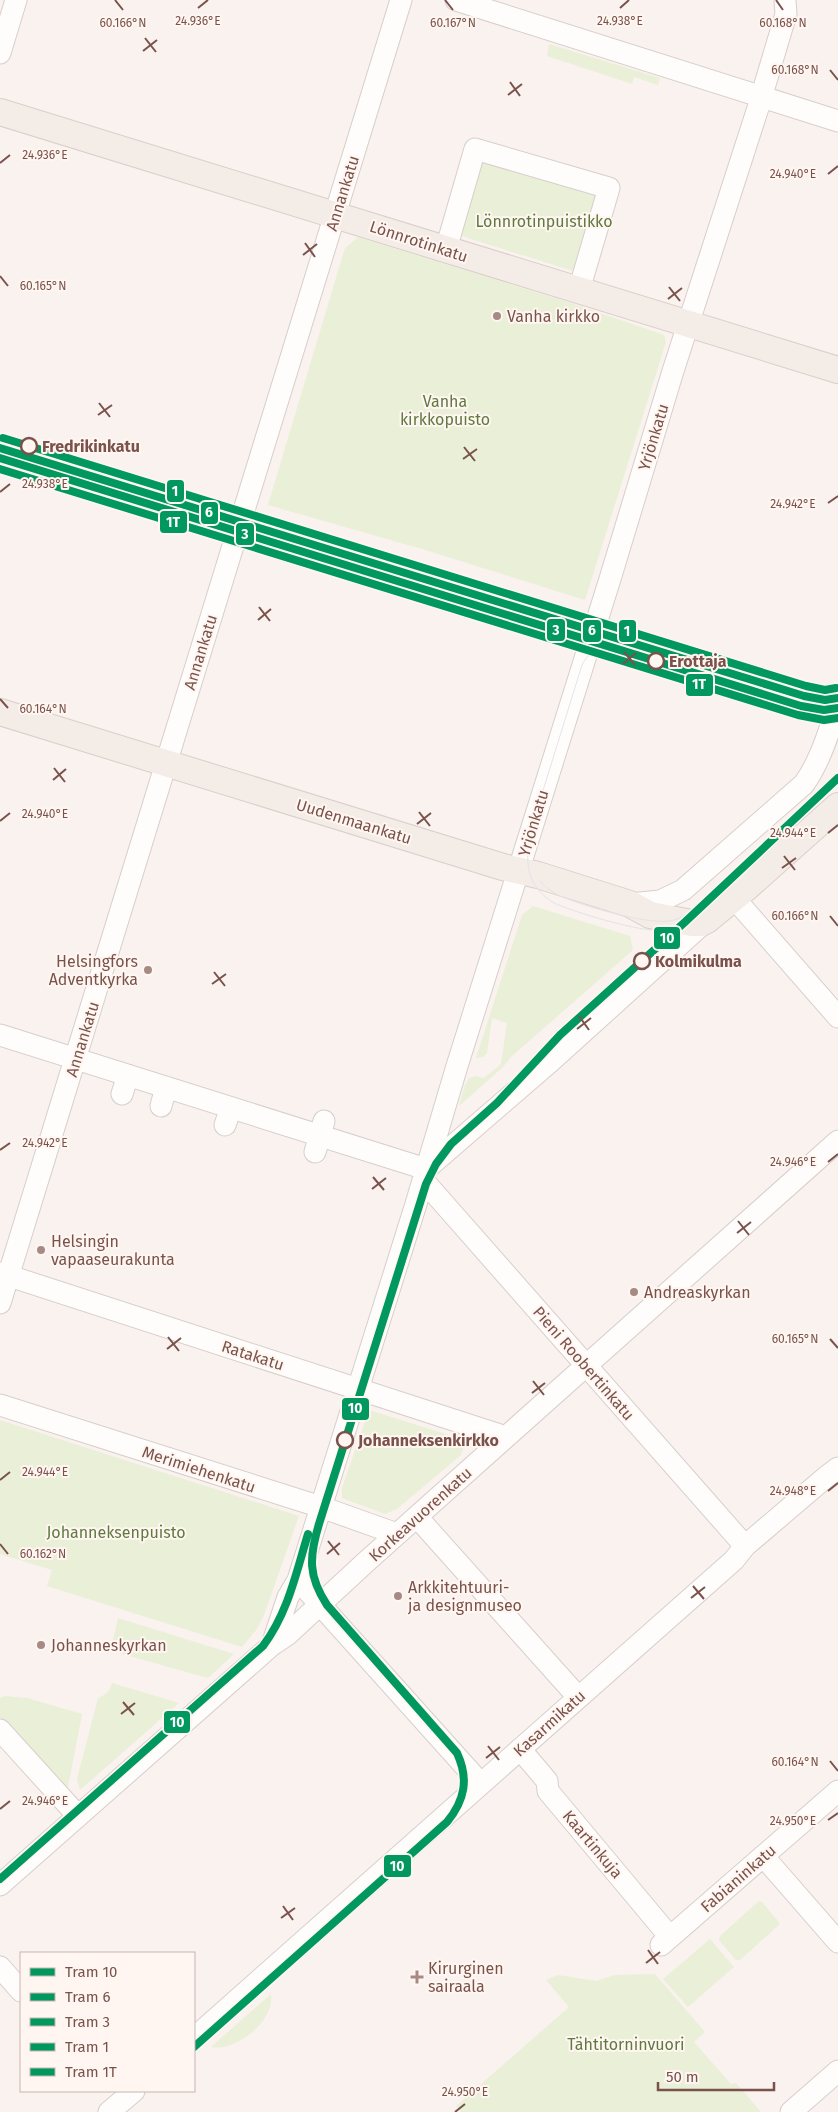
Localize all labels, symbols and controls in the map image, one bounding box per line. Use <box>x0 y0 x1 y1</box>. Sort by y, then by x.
text: 24.936°E <box>175 14 221 28</box>
text: 24.938°E <box>597 14 643 28</box>
text: 60.166°N <box>99 16 147 30</box>
text: 60.167°N <box>430 16 476 30</box>
text: 60.168°N <box>759 16 807 30</box>
text: 60.168°N <box>771 63 819 77</box>
text: 24.936°E <box>22 148 68 162</box>
street label: Annankatu <box>322 153 363 233</box>
text: 24.940°E <box>770 167 816 181</box>
park label: Lönnrotinpuistikko <box>475 212 613 231</box>
street label: Lönnrotinkatu <box>367 217 470 266</box>
text: 60.165°N <box>20 279 66 293</box>
place label: Vanha kirkko <box>507 307 600 326</box>
marker: Vanha kirkko <box>491 310 503 322</box>
park label: Vanha kirkkopuisto <box>400 392 490 429</box>
street label: Yrjönkatu <box>634 401 673 473</box>
marker: Fredrikinkatu <box>20 437 38 455</box>
place label: Fredrikinkatu <box>42 437 140 456</box>
text: 24.938°E <box>22 477 68 491</box>
line badge: 1 <box>166 479 185 503</box>
text: 1 <box>172 483 178 500</box>
text: 24.942°E <box>770 497 816 511</box>
line badge: 6 <box>200 501 219 525</box>
text: 6 <box>205 504 213 521</box>
line badge: 1T <box>159 510 188 534</box>
text: 1T <box>166 514 180 531</box>
line badge: 3 <box>235 522 255 546</box>
text: 3 <box>240 526 249 543</box>
street label: Annankatu <box>180 612 221 692</box>
line badge: 3 <box>546 618 566 642</box>
line badge: 6 <box>582 619 602 643</box>
line badge: 1 <box>618 619 637 643</box>
text: 3 <box>551 622 560 639</box>
text: 6 <box>588 622 596 639</box>
text: 1 <box>624 623 630 640</box>
marker: Erottaja <box>647 652 665 670</box>
place label: Erottaja <box>669 652 727 671</box>
line badge: 1T <box>685 673 714 697</box>
text: 1T <box>692 676 706 693</box>
text: 60.164°N <box>19 702 67 716</box>
street label: Yrjönkatu <box>514 787 553 859</box>
street label: Uudenmaankatu <box>294 795 414 848</box>
text: 24.940°E <box>22 807 68 821</box>
text: 24.944°E <box>770 826 816 840</box>
text: 60.166°N <box>771 909 819 923</box>
line badge: 10 <box>653 926 681 950</box>
text: 10 <box>660 930 674 947</box>
place label: Helsingfors Adventkyrka <box>49 952 138 989</box>
marker: Kolmikulma <box>633 952 651 970</box>
place label: Kolmikulma <box>655 952 742 971</box>
marker: Helsingfors Adventkyrka <box>142 964 154 976</box>
street label: Annankatu <box>62 999 103 1079</box>
text: 24.942°E <box>22 1136 68 1150</box>
text: 24.946°E <box>770 1155 816 1169</box>
place label: Helsingin vapaaseurakunta <box>51 1232 175 1269</box>
marker: Helsingin vapaaseurakunta <box>35 1244 47 1256</box>
place label: Andreaskyrkan <box>644 1283 751 1302</box>
marker: Andreaskyrkan <box>628 1286 640 1298</box>
street label: Pieni Roobertinkatu <box>529 1303 638 1424</box>
text: 60.165°N <box>772 1332 818 1346</box>
street label: Ratakatu <box>219 1336 286 1374</box>
line badge: 10 <box>341 1397 370 1421</box>
text: 10 <box>348 1400 362 1417</box>
marker: Johanneksenkirkko <box>336 1431 354 1449</box>
place label: Johanneksenkirkko <box>357 1431 499 1450</box>
street label: Merimiehenkatu <box>140 1442 258 1497</box>
street label: Korkeavuorenkatu <box>365 1463 476 1566</box>
text: 24.944°E <box>22 1465 68 1479</box>
text: 24.948°E <box>770 1484 816 1498</box>
park label: Johanneksenpuisto <box>46 1523 186 1542</box>
text: 60.162°N <box>20 1547 66 1561</box>
place label: Arkkitehtuuri- ja designmuseo <box>407 1578 522 1615</box>
marker: Arkkitehtuuri- ja designmuseo <box>392 1590 404 1602</box>
place label: Johanneskyrkan <box>51 1636 167 1655</box>
marker: Johanneskyrkan <box>35 1639 47 1651</box>
street label: Kasarmikatu <box>510 1686 589 1761</box>
line badge: 10 <box>163 1710 191 1734</box>
text: 10 <box>170 1714 184 1731</box>
text: 60.164°N <box>771 1755 819 1769</box>
text: 24.946°E <box>22 1794 68 1808</box>
street label: Kaartinkuja <box>559 1806 627 1882</box>
text: 24.950°E <box>770 1814 816 1828</box>
street label: Fabianinkatu <box>697 1841 780 1916</box>
line badge: 10 <box>383 1854 412 1878</box>
text: 10 <box>390 1858 404 1875</box>
legend <box>20 1952 195 2092</box>
place label: Kirurginen sairaala <box>428 1959 504 1996</box>
text: Tram 10 <box>65 1963 117 1981</box>
marker: Kirurginen sairaala <box>410 1970 424 1984</box>
text: Tram 6 <box>65 1988 111 2006</box>
text: Tram 3 <box>65 2013 110 2031</box>
park label: Tähtitorninvuori <box>567 2035 685 2054</box>
text: Tram 1 <box>65 2038 109 2056</box>
scale bar <box>658 2060 774 2092</box>
text: Tram 1T <box>65 2063 117 2081</box>
text: 50 m <box>666 2068 699 2086</box>
text: 24.950°E <box>442 2085 488 2099</box>

